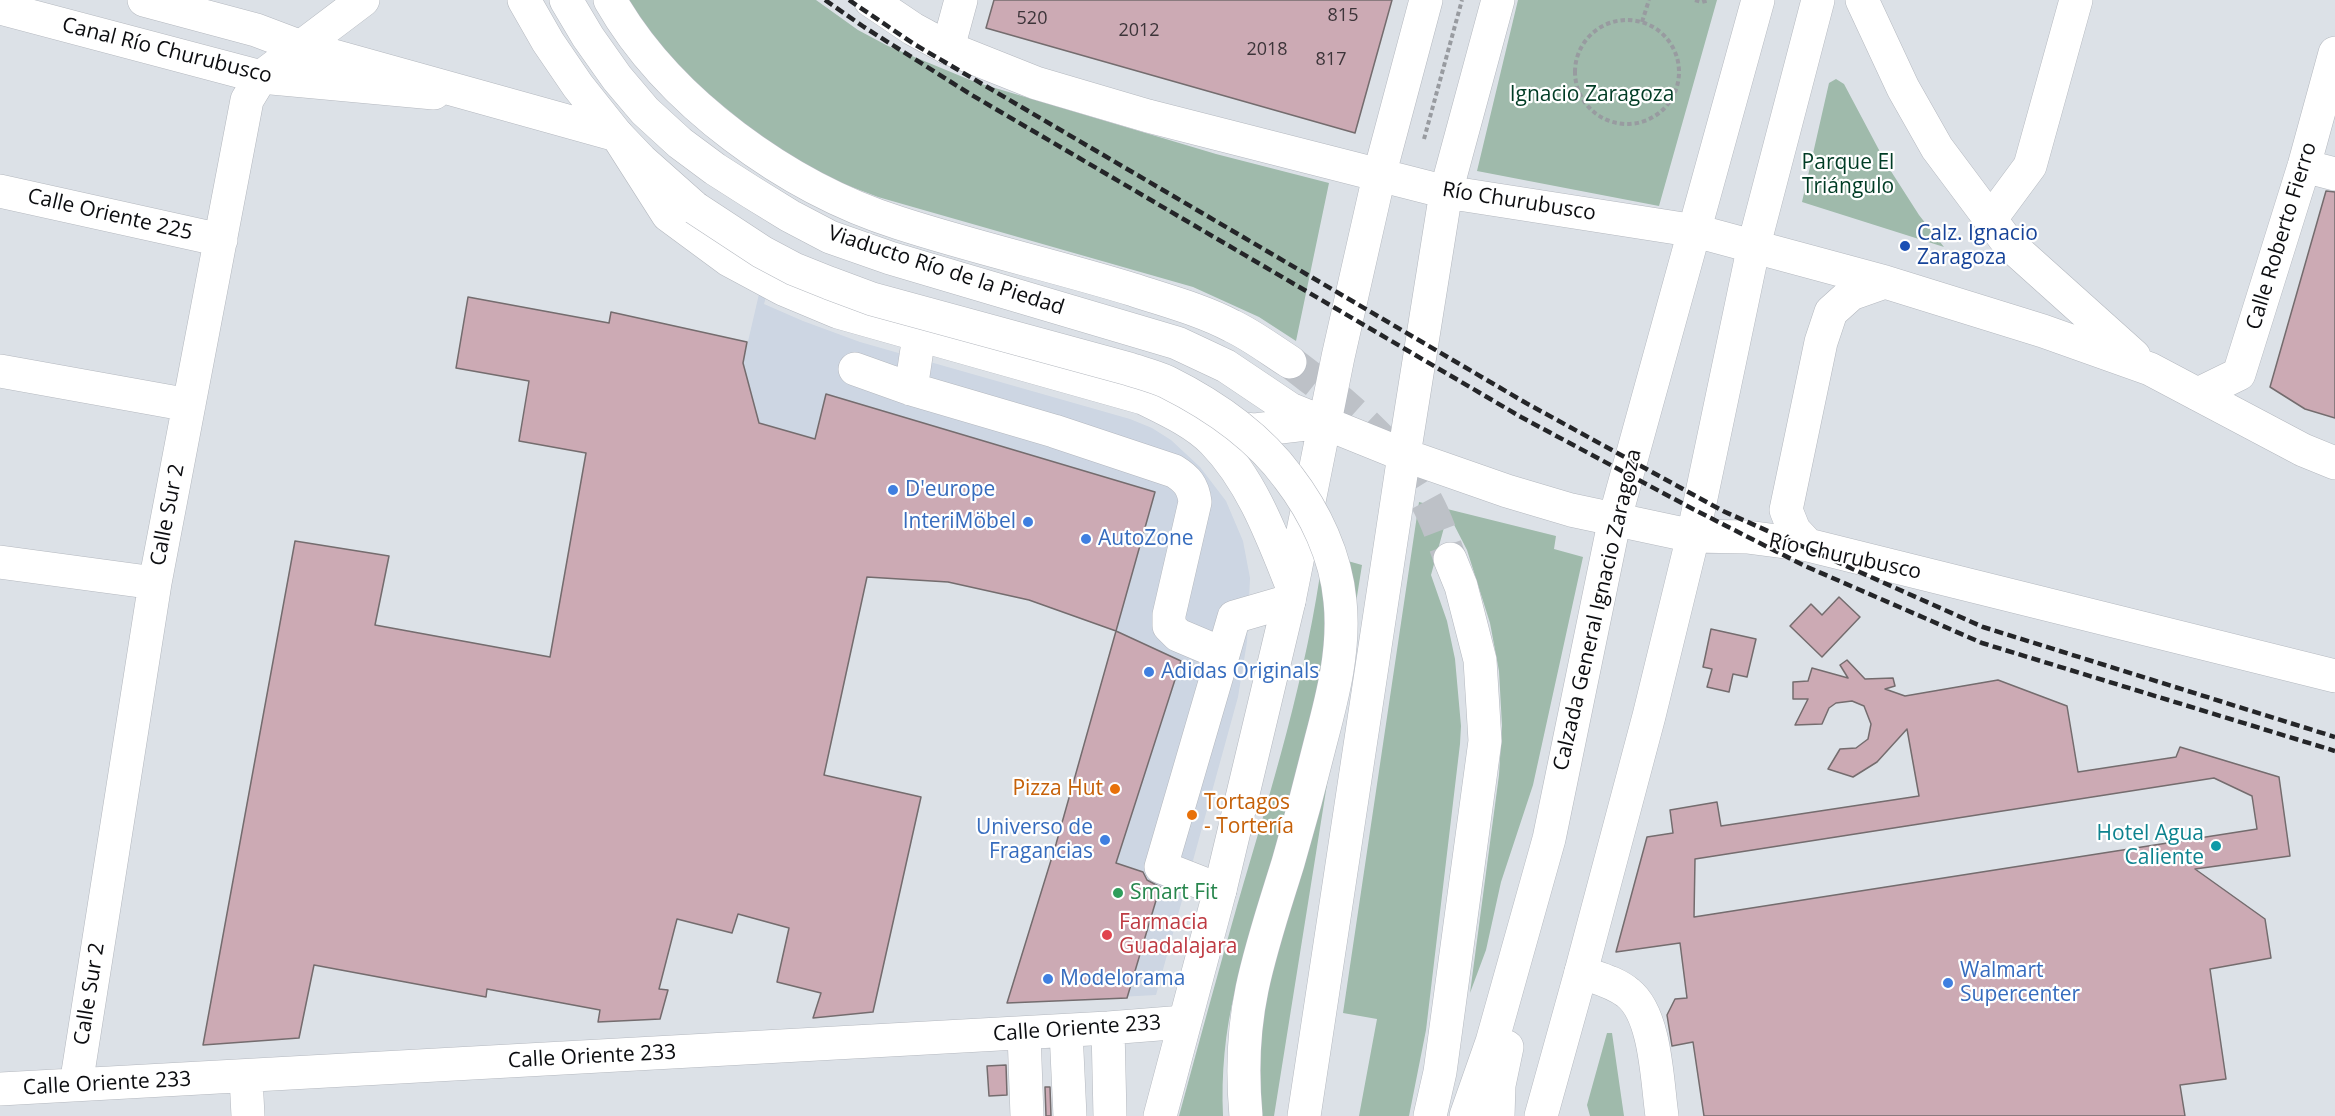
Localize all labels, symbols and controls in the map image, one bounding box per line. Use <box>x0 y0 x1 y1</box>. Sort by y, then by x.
house number: 815 <box>1328 5 1358 27</box>
house number: 520 <box>1017 8 1047 30</box>
street label: Canal Río Churubusco <box>59 13 275 89</box>
house number: 2012 <box>1118 20 1160 42</box>
house number: 2018 <box>1246 39 1288 61</box>
house number: 817 <box>1316 49 1346 71</box>
park label: Ignacio Zaragoza <box>1510 82 1674 108</box>
street label: Calle Roberto Fierro <box>2241 139 2323 333</box>
park label: Parque El Triángulo <box>1802 150 1894 200</box>
street label: Río Churubusco <box>1440 177 1598 227</box>
street label: Calle Oriente 225 <box>25 184 195 246</box>
street label: Viaducto Río de la Piedad <box>825 221 1067 321</box>
place label: Calz. Ignacio Zaragoza <box>1917 221 2038 271</box>
marker: Calz. Ignacio Zaragoza <box>1898 239 1912 253</box>
street label: Calzada General Ignacio Zaragoza <box>1549 447 1647 773</box>
street label: Calle Sur 2 <box>146 462 190 568</box>
place label: D'europe <box>905 477 995 503</box>
marker: D'europe <box>886 483 900 497</box>
place label: InteriMöbel <box>903 509 1016 535</box>
marker: InteriMöbel <box>1021 515 1035 529</box>
place label: AutoZone <box>1098 526 1194 552</box>
street label: Río Churubusco <box>1766 529 1924 585</box>
marker: AutoZone <box>1079 532 1093 546</box>
place label: Adidas Originals <box>1161 659 1319 685</box>
marker: Adidas Originals <box>1142 665 1156 679</box>
place label: Pizza Hut <box>1012 776 1103 802</box>
marker: Pizza Hut <box>1108 782 1122 796</box>
place label: Tortagos - Tortería <box>1204 790 1294 840</box>
marker: Tortagos - Tortería <box>1185 808 1199 822</box>
place label: Universo de Fragancias <box>976 815 1093 865</box>
place label: Hotel Agua Caliente <box>2097 821 2204 871</box>
marker: Universo de Fragancias <box>1098 833 1112 847</box>
marker: Hotel Agua Caliente <box>2209 839 2223 853</box>
place label: Smart Fit <box>1130 880 1218 906</box>
marker: Smart Fit <box>1111 886 1125 900</box>
place label: Farmacia Guadalajara <box>1119 910 1238 960</box>
marker: Farmacia Guadalajara <box>1100 928 1114 942</box>
street label: Calle Sur 2 <box>69 941 111 1047</box>
place label: Walmart Supercenter <box>1960 958 2080 1008</box>
place label: Modelorama <box>1060 966 1185 992</box>
marker: Modelorama <box>1041 972 1055 986</box>
marker: Walmart Supercenter <box>1941 976 1955 990</box>
street label: Calle Oriente 233 <box>992 1011 1162 1047</box>
street label: Calle Oriente 233 <box>507 1040 677 1074</box>
street label: Calle Oriente 233 <box>22 1067 192 1101</box>

